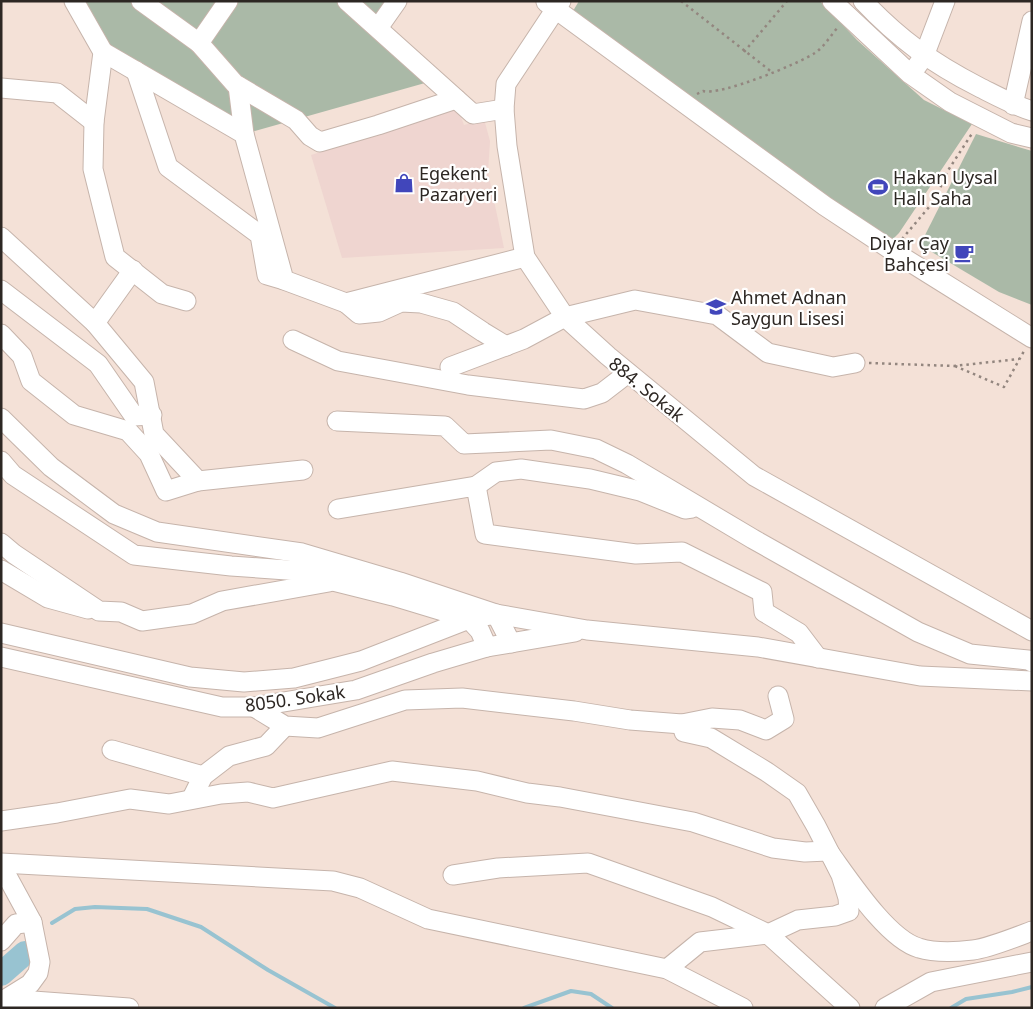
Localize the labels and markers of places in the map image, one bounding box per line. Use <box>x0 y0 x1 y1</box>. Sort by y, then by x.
place label: Egekent Pazaryeri <box>419 161 497 206</box>
place label: Hakan Uysal Halı Saha <box>893 165 998 210</box>
shop icon: Egekent Pazaryeri <box>393 172 415 194</box>
sports icon: Hakan Uysal Halı Saha <box>867 176 889 198</box>
place label: Diyar Çay Bahçesi <box>869 231 950 276</box>
cafe icon: Diyar Çay Bahçesi <box>953 242 975 264</box>
place label: Ahmet Adnan Saygun Lisesi <box>731 285 847 330</box>
school or university icon: Ahmet Adnan Saygun Lisesi <box>705 296 727 318</box>

